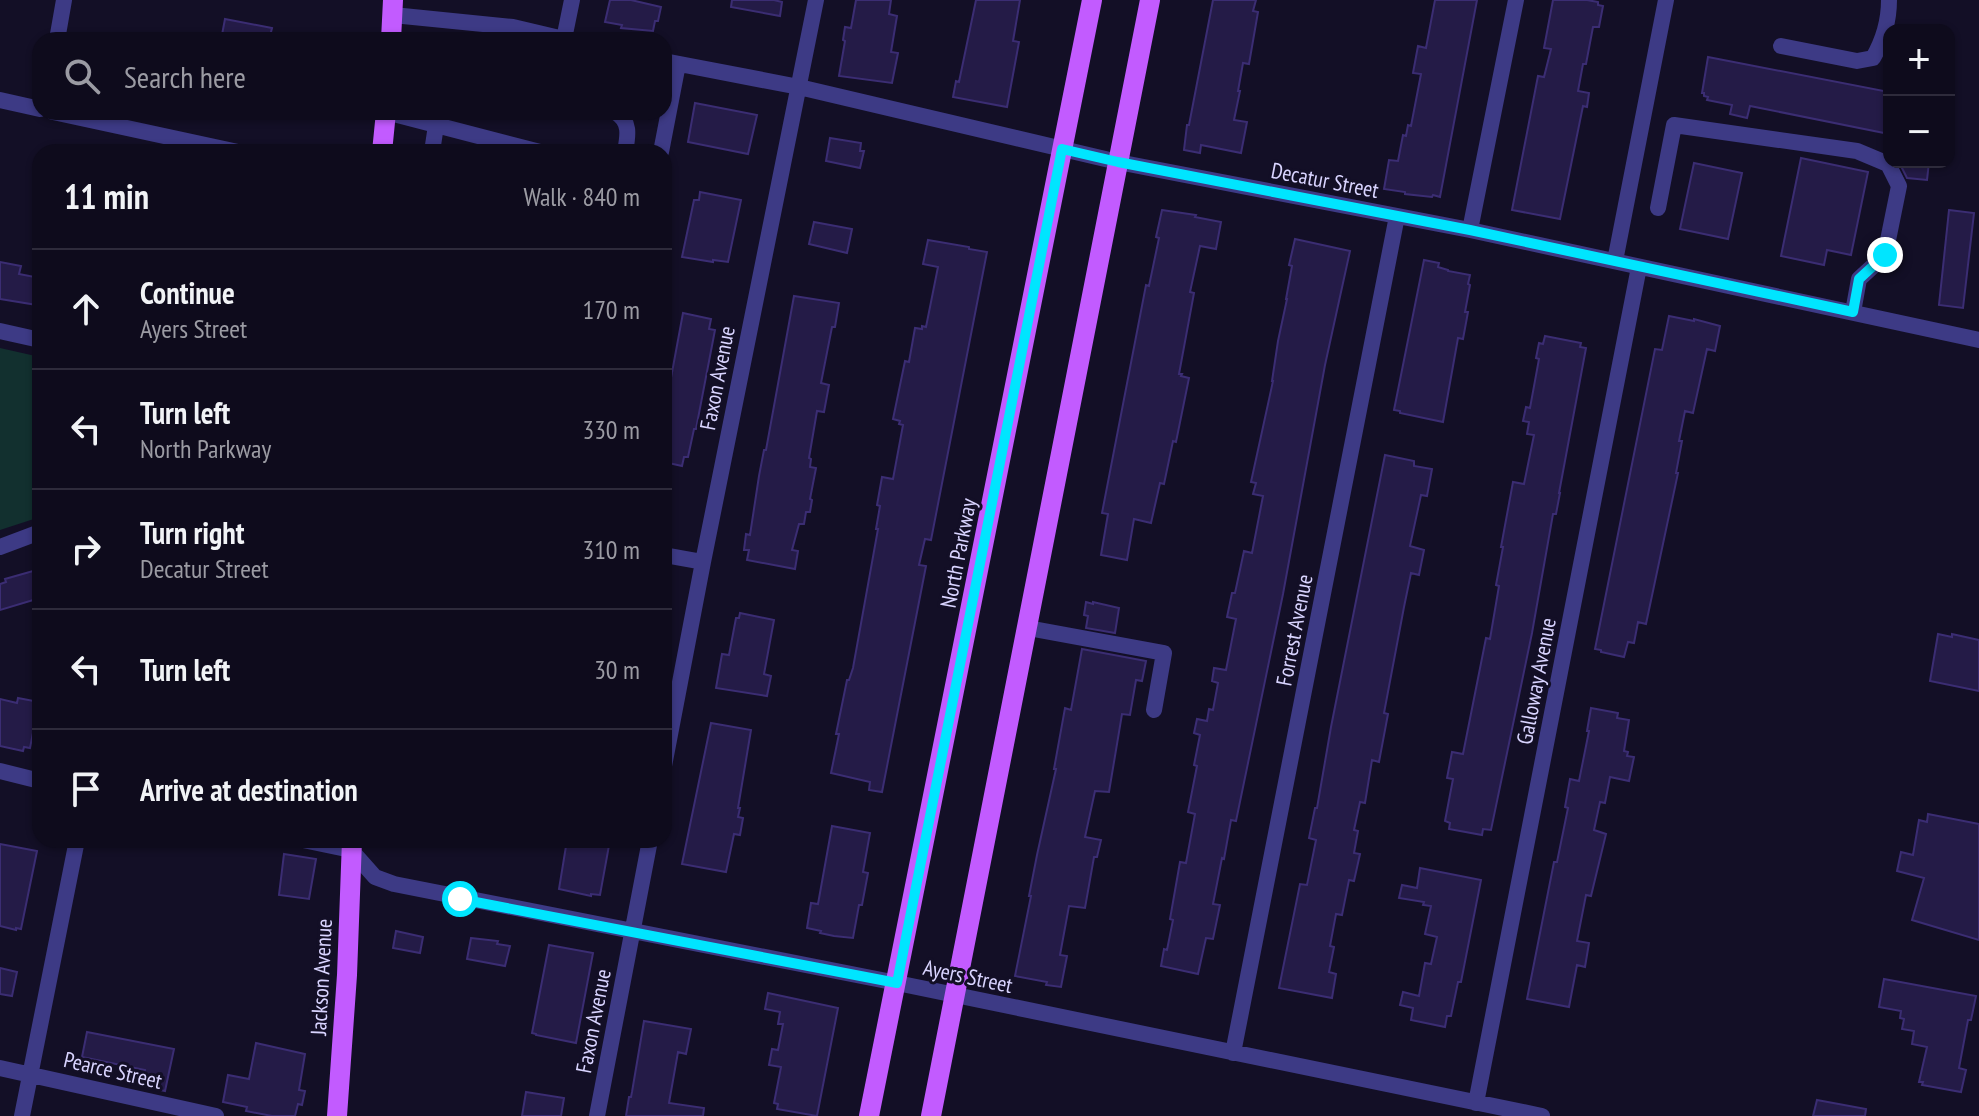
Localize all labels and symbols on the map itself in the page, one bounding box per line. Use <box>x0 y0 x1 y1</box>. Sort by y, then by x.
street label: Decatur Street <box>1269 156 1381 204</box>
route end <box>1867 237 1903 273</box>
street label: Faxon Avenue <box>693 324 741 432</box>
street label: North Parkway <box>934 495 982 610</box>
street label: Forrest Avenue <box>1269 572 1319 688</box>
street label: Galloway Avenue <box>1510 615 1562 747</box>
route start <box>442 881 478 917</box>
street label: Jackson Avenue <box>304 918 338 1037</box>
street label: Ayers Street <box>921 953 1015 999</box>
street label: Faxon Avenue <box>569 967 617 1075</box>
street label: Pearce Street <box>61 1045 165 1095</box>

